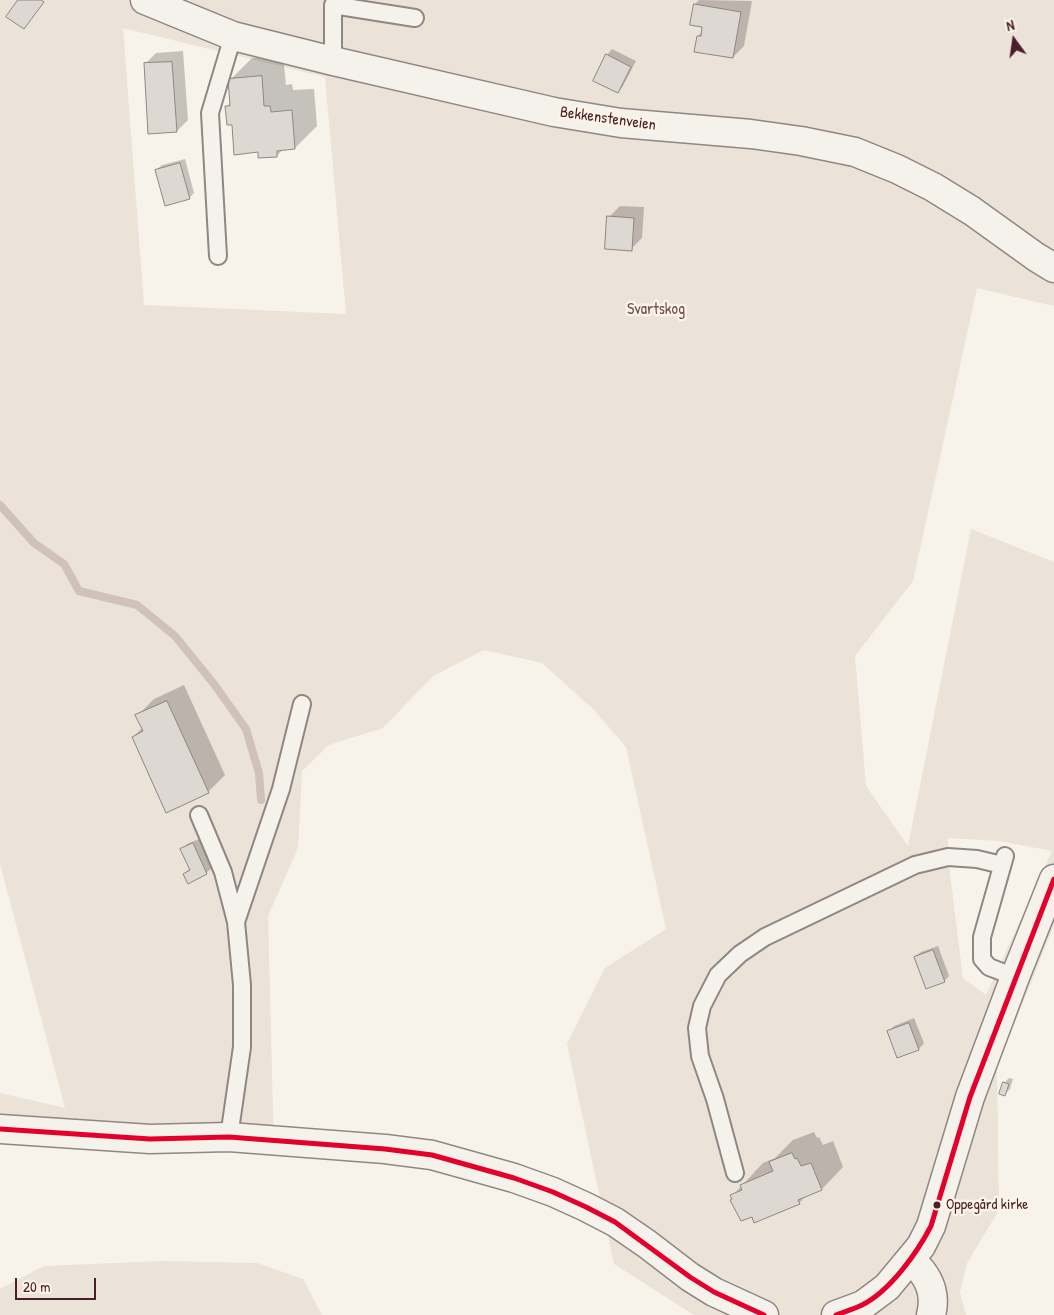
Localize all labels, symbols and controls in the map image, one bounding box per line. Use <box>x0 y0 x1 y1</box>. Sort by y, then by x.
north arrow <box>989 15 1039 65</box>
text: N <box>1004 15 1016 35</box>
street label: Bekkenstenveien <box>559 103 657 135</box>
park label: Svartskog <box>627 300 685 320</box>
place label: Oppegård kirke <box>946 1196 1028 1214</box>
marker: Oppegård kirke <box>932 1200 942 1210</box>
scale bar <box>18 1268 99 1300</box>
text: 20 m <box>23 1276 50 1297</box>

